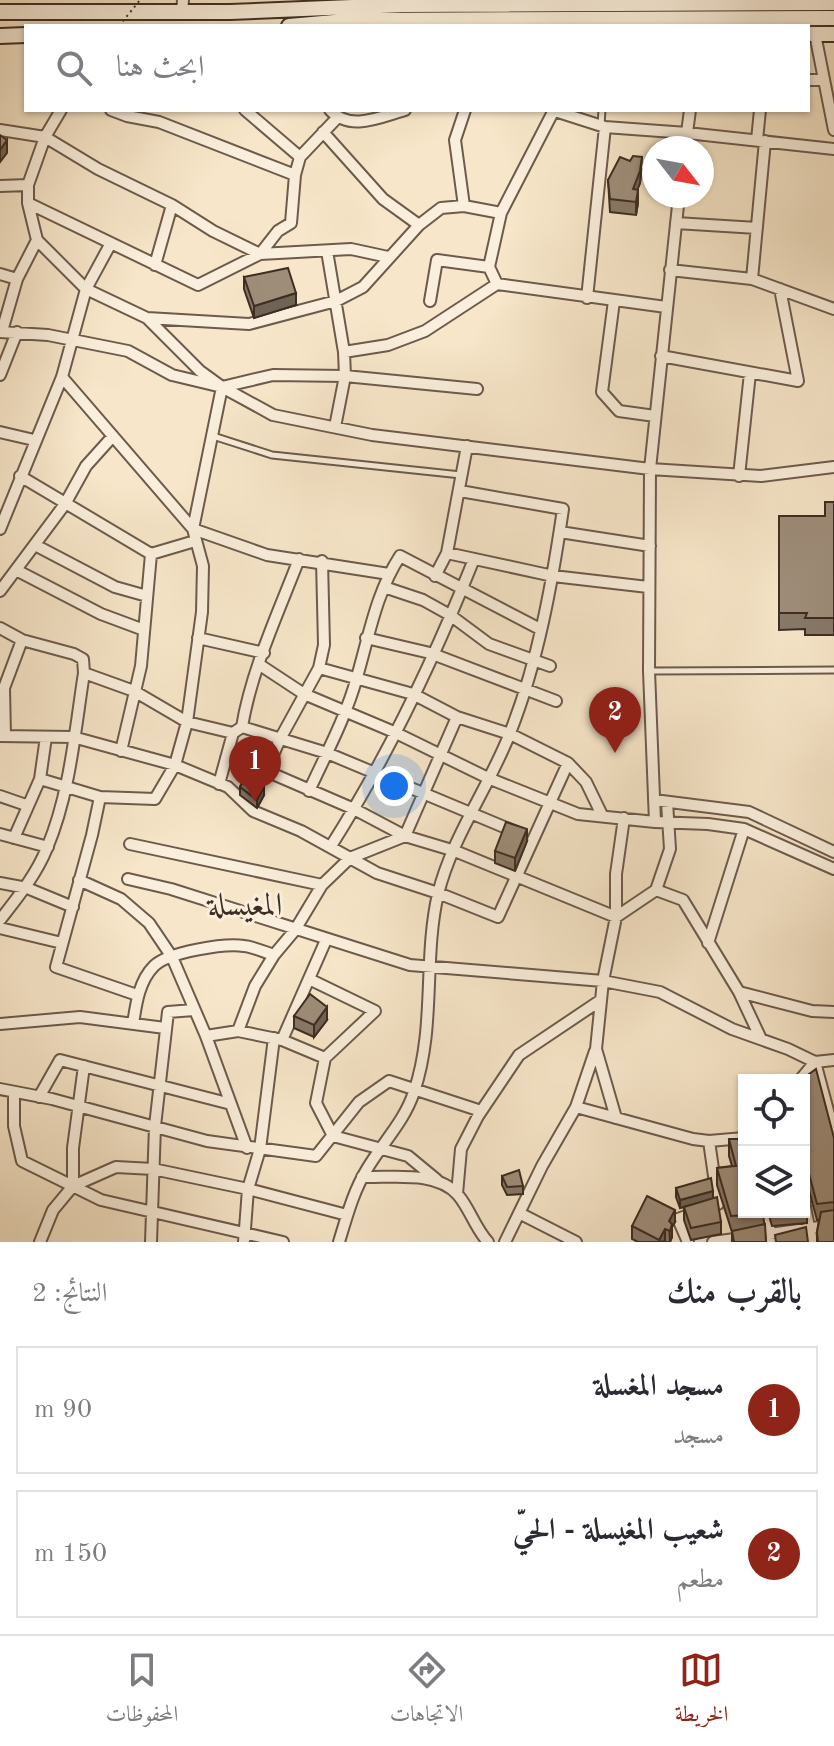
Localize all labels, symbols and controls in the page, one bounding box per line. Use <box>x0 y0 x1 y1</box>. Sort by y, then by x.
search box <box>24 24 810 112</box>
icon: search <box>52 46 96 90</box>
text: ابحث هنا <box>116 53 204 83</box>
north arrow <box>642 136 714 208</box>
pin: 2 <box>589 687 641 753</box>
pin: 1 <box>229 736 281 802</box>
your location <box>374 766 414 806</box>
district label: المغيسلة <box>206 891 282 923</box>
map controls <box>738 1074 810 1218</box>
button: locate <box>738 1074 810 1146</box>
button: layers <box>738 1146 810 1218</box>
text: بالقرب منك <box>667 1276 802 1310</box>
text: النتائج: 2 <box>32 1281 107 1307</box>
text: مسجد المغسلة <box>594 1372 724 1402</box>
text: 90 m <box>34 1397 92 1423</box>
text: 1 <box>766 1397 782 1423</box>
text: مسجد <box>673 1423 724 1449</box>
text: شعيب المغيسلة - الحيّ <box>513 1516 724 1546</box>
text: 150 m <box>34 1541 107 1567</box>
text: 2 <box>766 1541 782 1567</box>
text: مطعم <box>676 1567 724 1593</box>
tab: المحفوظات <box>106 1648 178 1735</box>
tab: الاتجاهات <box>390 1648 463 1735</box>
tab: الخريطة <box>675 1648 728 1735</box>

